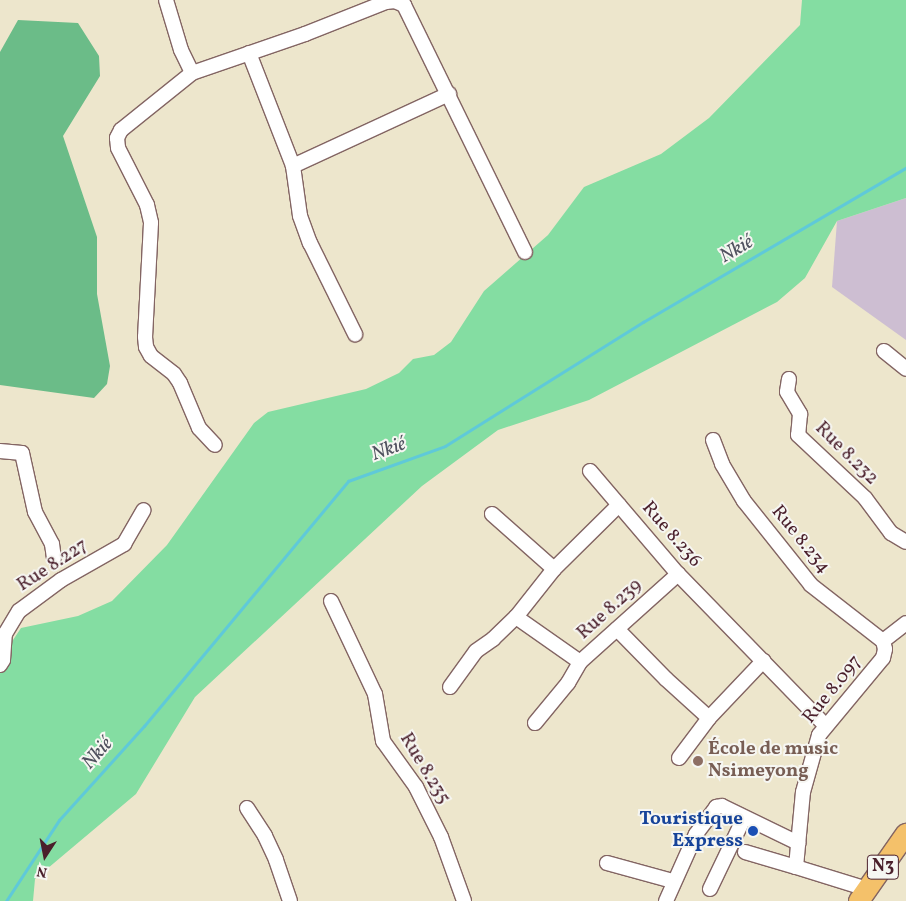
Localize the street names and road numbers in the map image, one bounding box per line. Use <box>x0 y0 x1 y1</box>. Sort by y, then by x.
street label: Rue 8.232 <box>810 418 882 490</box>
street label: Rue 8.236 <box>636 497 706 573</box>
street label: Rue 8.234 <box>766 501 834 579</box>
street label: Rue 8.227 <box>13 535 93 597</box>
street label: Rue 8.239 <box>573 575 647 645</box>
street label: Rue 8.097 <box>799 651 867 729</box>
street label: Rue 8.235 <box>394 729 454 809</box>
road number: N3 <box>867 852 899 882</box>

